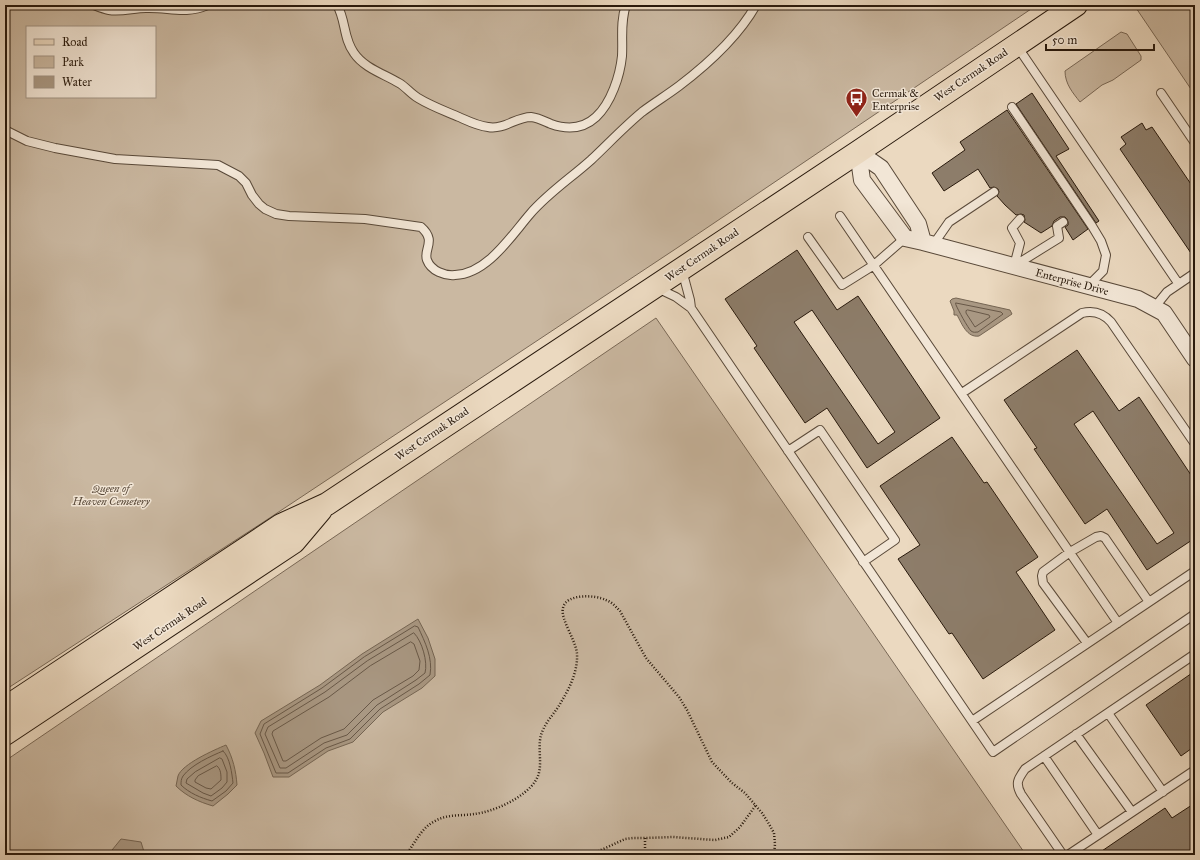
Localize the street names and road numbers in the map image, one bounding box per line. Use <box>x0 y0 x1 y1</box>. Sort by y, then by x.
street label: West Cermak Road <box>932 45 1011 104</box>
street label: West Cermak Road <box>663 225 742 284</box>
street label: Enterprise Drive <box>1034 266 1110 298</box>
street label: West Cermak Road <box>393 404 472 463</box>
street label: West Cermak Road <box>131 594 210 653</box>

